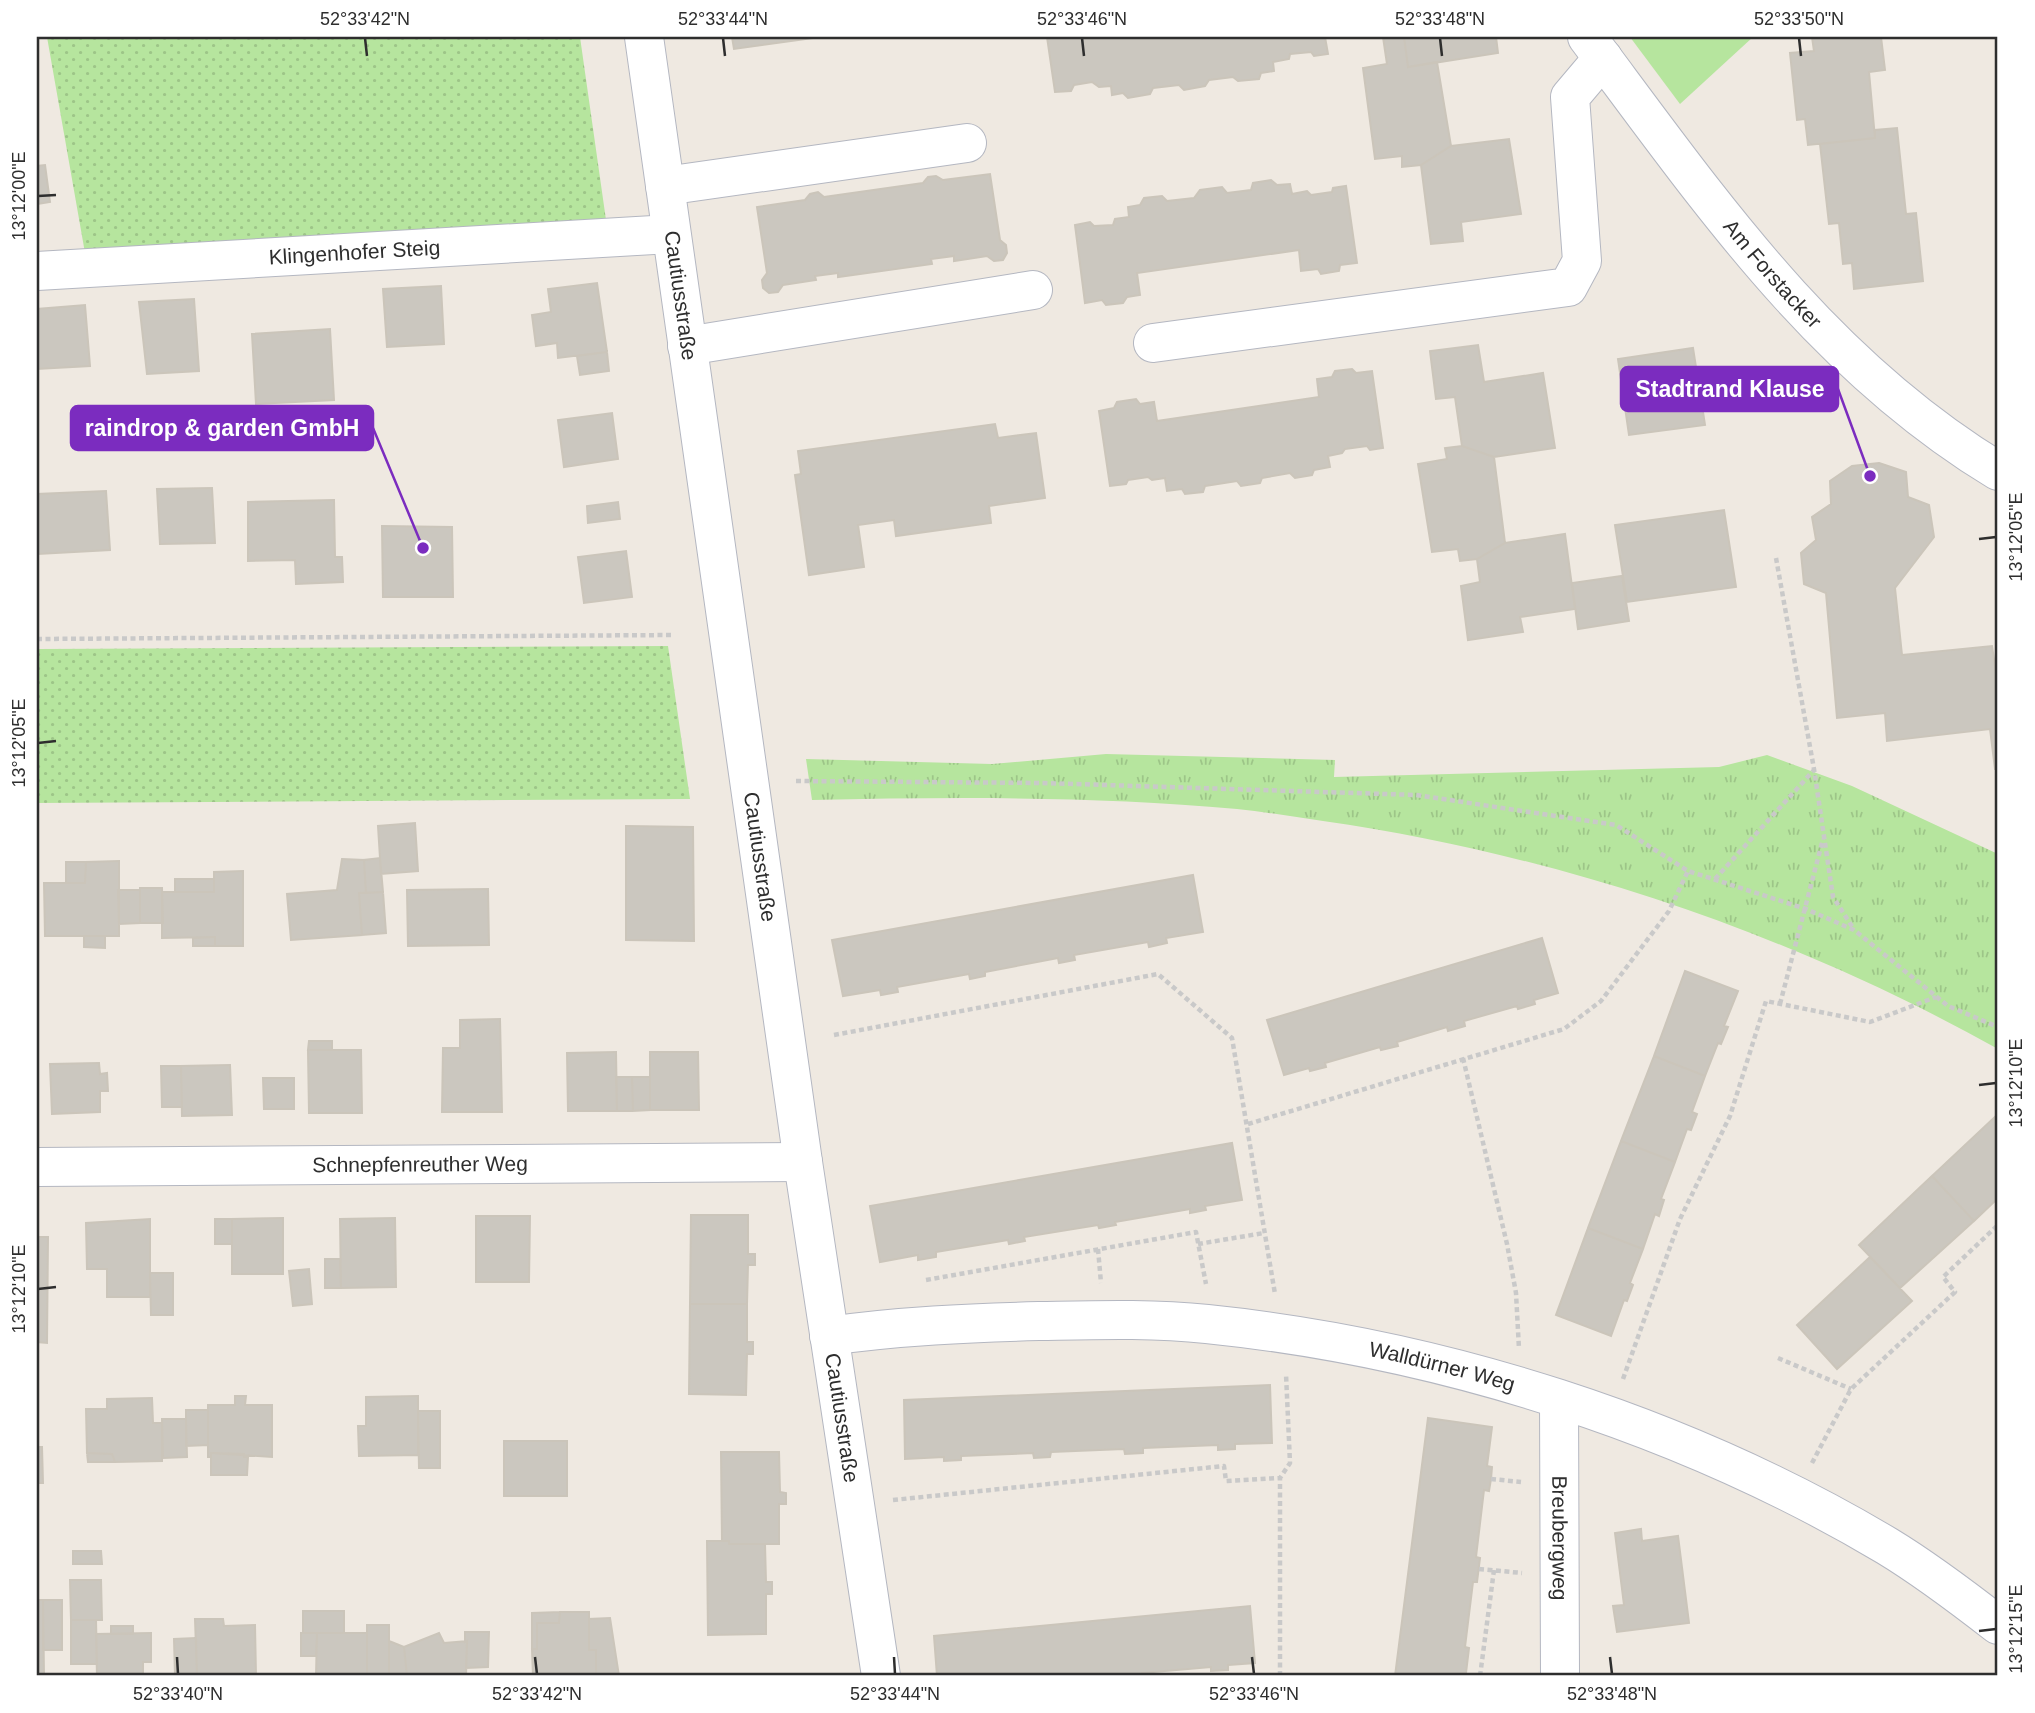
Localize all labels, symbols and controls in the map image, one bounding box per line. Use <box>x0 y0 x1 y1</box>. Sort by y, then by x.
text: 52°33'42"N <box>320 9 410 29</box>
text: 52°33'44"N <box>678 9 768 29</box>
text: 52°33'46"N <box>1037 9 1127 29</box>
text: 52°33'48"N <box>1395 9 1485 29</box>
text: 52°33'50"N <box>1754 9 1844 29</box>
text: 13°12'00"E <box>9 151 29 241</box>
street label: Am Forstacker <box>1719 215 1826 333</box>
street label: Cautiusstraße <box>660 229 702 362</box>
street label: Klingenhofer Steig <box>268 235 441 268</box>
callout: Stadtrand Klause <box>1621 367 1838 411</box>
text: Stadtrand Klause <box>1635 376 1825 402</box>
callout: raindrop & garden GmbH <box>71 406 373 450</box>
text: raindrop & garden GmbH <box>85 415 359 441</box>
text: 13°12'05"E <box>2006 492 2026 582</box>
text: 13°12'05"E <box>9 698 29 788</box>
street label: Cautiusstraße <box>740 790 781 923</box>
text: 13°12'10"E <box>2006 1038 2026 1128</box>
street label: Schnepfenreuther Weg <box>312 1152 528 1176</box>
text: 13°12'10"E <box>9 1244 29 1334</box>
street label: Walldürner Weg <box>1367 1337 1518 1396</box>
street label: Cautiusstraße <box>821 1351 864 1484</box>
street label: Breubergweg <box>1548 1475 1572 1601</box>
text: 13°12'15"E <box>2006 1584 2026 1674</box>
text: 52°33'40"N <box>133 1684 223 1704</box>
text: 52°33'42"N <box>492 1684 582 1704</box>
text: 52°33'44"N <box>850 1684 940 1704</box>
text: 52°33'46"N <box>1209 1684 1299 1704</box>
text: 52°33'48"N <box>1567 1684 1657 1704</box>

